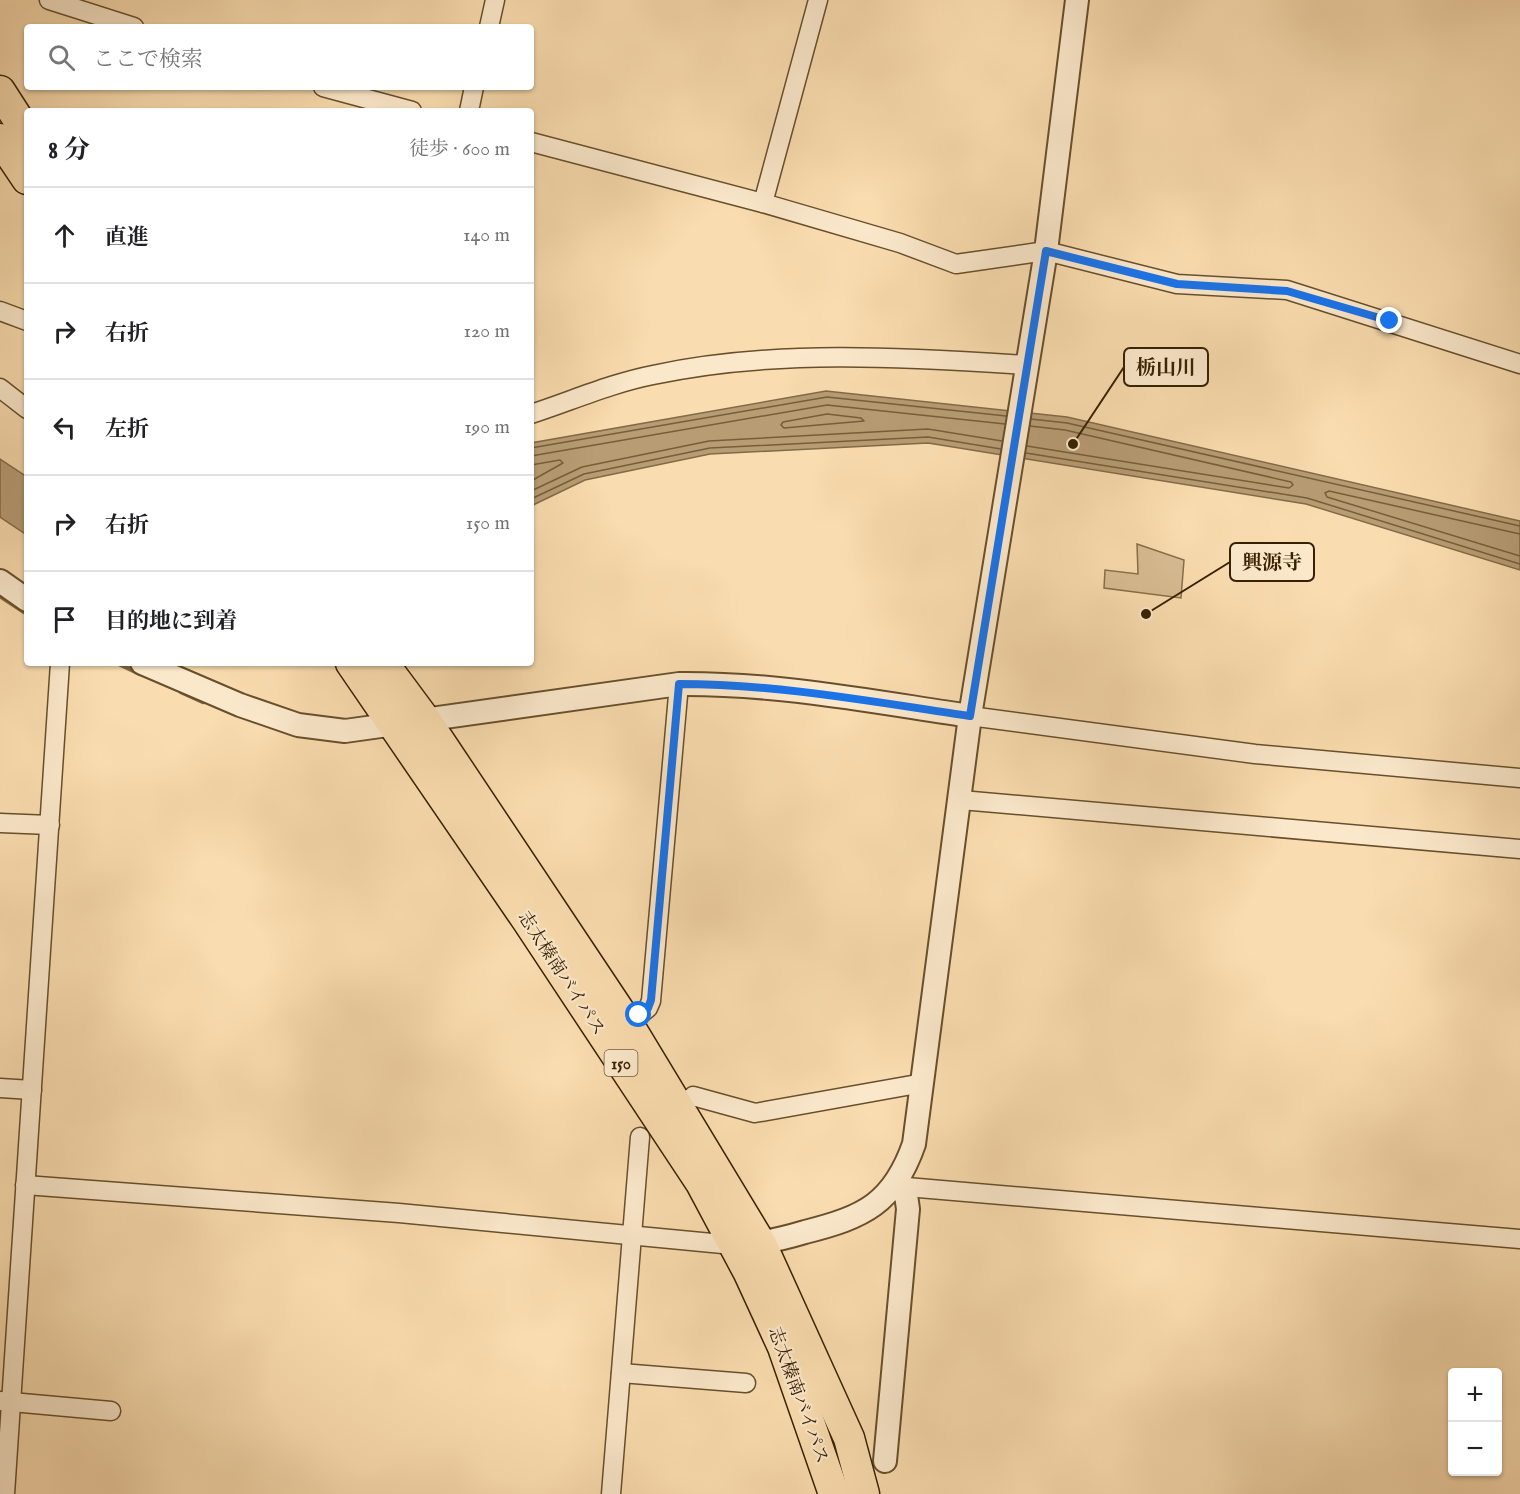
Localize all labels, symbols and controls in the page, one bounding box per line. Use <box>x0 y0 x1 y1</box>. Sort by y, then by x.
search box <box>24 24 534 90</box>
icon: search <box>45 41 78 74</box>
text: ここで検索 <box>93 46 203 74</box>
text: 8 分 <box>48 134 90 167</box>
text: 徒歩 · 600 m <box>409 137 510 162</box>
icon: ahead <box>48 219 81 252</box>
text: 140 m <box>463 223 510 248</box>
text: 直進 <box>105 224 149 252</box>
route end <box>1376 307 1402 333</box>
icon: right <box>48 315 81 348</box>
text: 120 m <box>464 319 510 344</box>
text: 右折 <box>105 320 149 348</box>
callout: 栃山川 <box>1124 348 1208 386</box>
text: 栃山川 <box>1136 356 1196 381</box>
icon: left <box>48 411 81 444</box>
text: 190 m <box>464 415 510 440</box>
text: 左折 <box>105 416 149 444</box>
icon: right <box>48 507 81 540</box>
text: 150 m <box>466 511 510 536</box>
text: 右折 <box>105 512 149 540</box>
callout: 興源寺 <box>1230 543 1314 581</box>
text: 興源寺 <box>1242 551 1302 576</box>
icon: arrive <box>48 603 81 636</box>
text: 目的地に到着 <box>105 608 237 636</box>
street label: 志太榛南バイパス <box>512 907 610 1040</box>
route start <box>625 1001 651 1027</box>
road number: 150 <box>604 1050 638 1076</box>
street label: 志太榛南バイパス <box>762 1324 833 1467</box>
map controls <box>1448 1368 1502 1476</box>
button: + <box>1448 1368 1502 1422</box>
button: − <box>1448 1422 1502 1476</box>

